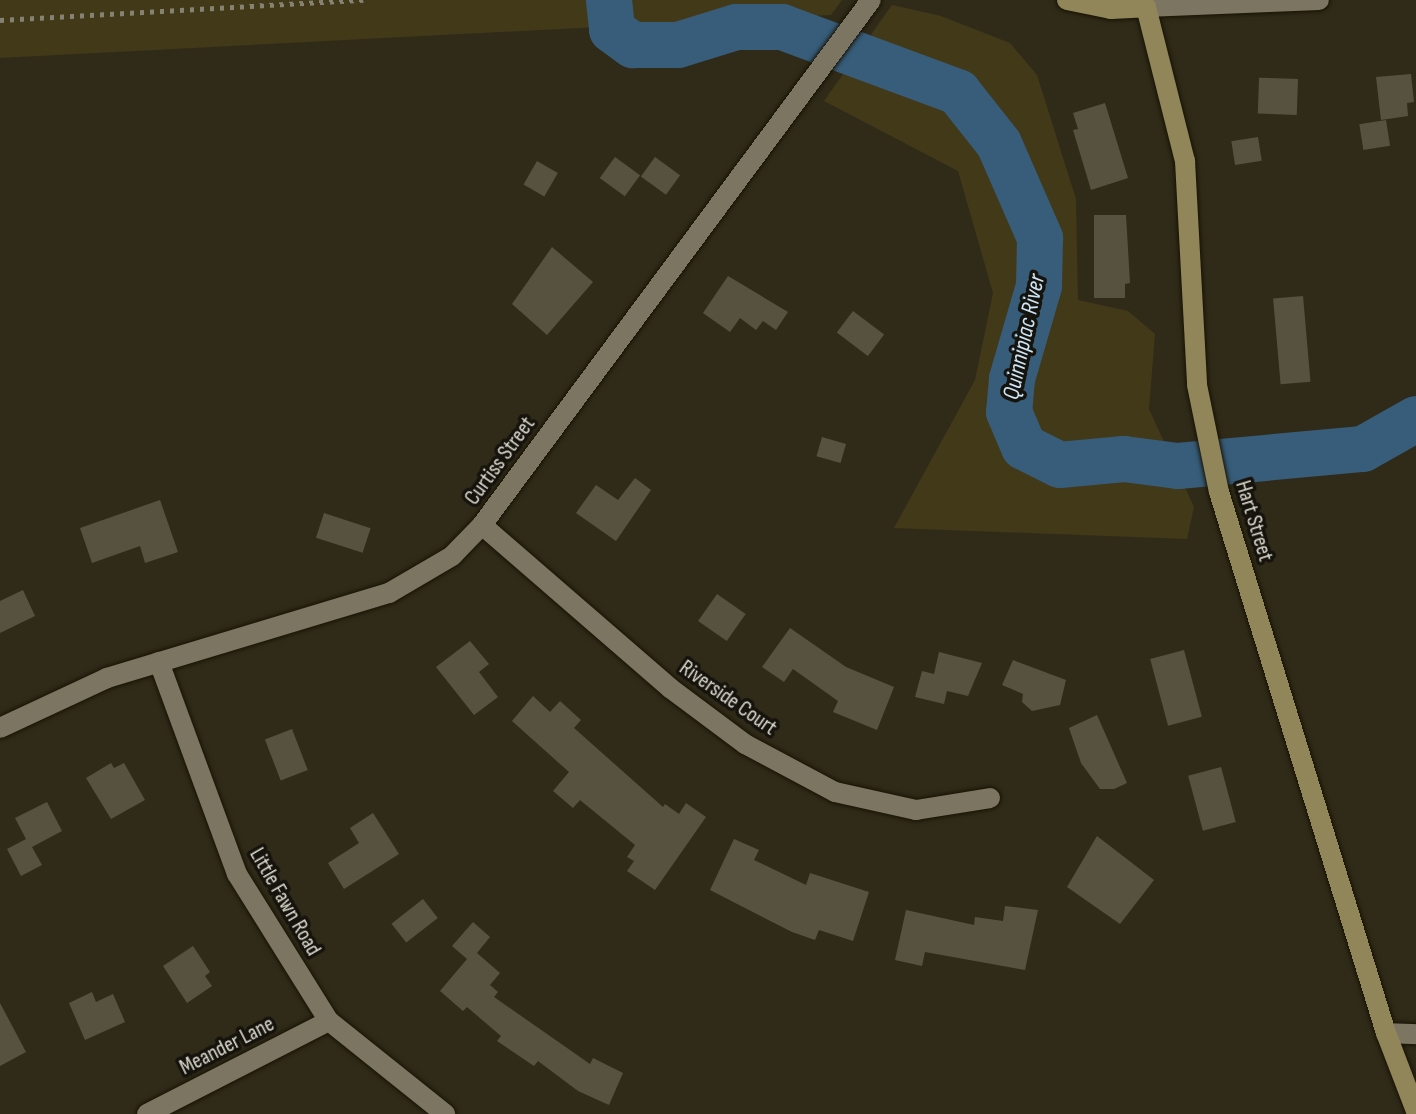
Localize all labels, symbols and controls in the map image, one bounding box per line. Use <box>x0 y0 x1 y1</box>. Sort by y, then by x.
water label: Quinnipiac River <box>997 272 1051 402</box>
street label: Curtiss Street <box>459 412 541 510</box>
street label: Hart Street <box>1229 478 1279 564</box>
street label: Riverside Court <box>674 655 782 741</box>
street label: Little Fawn Road <box>243 843 327 961</box>
street label: Meander Lane <box>175 1011 279 1081</box>

